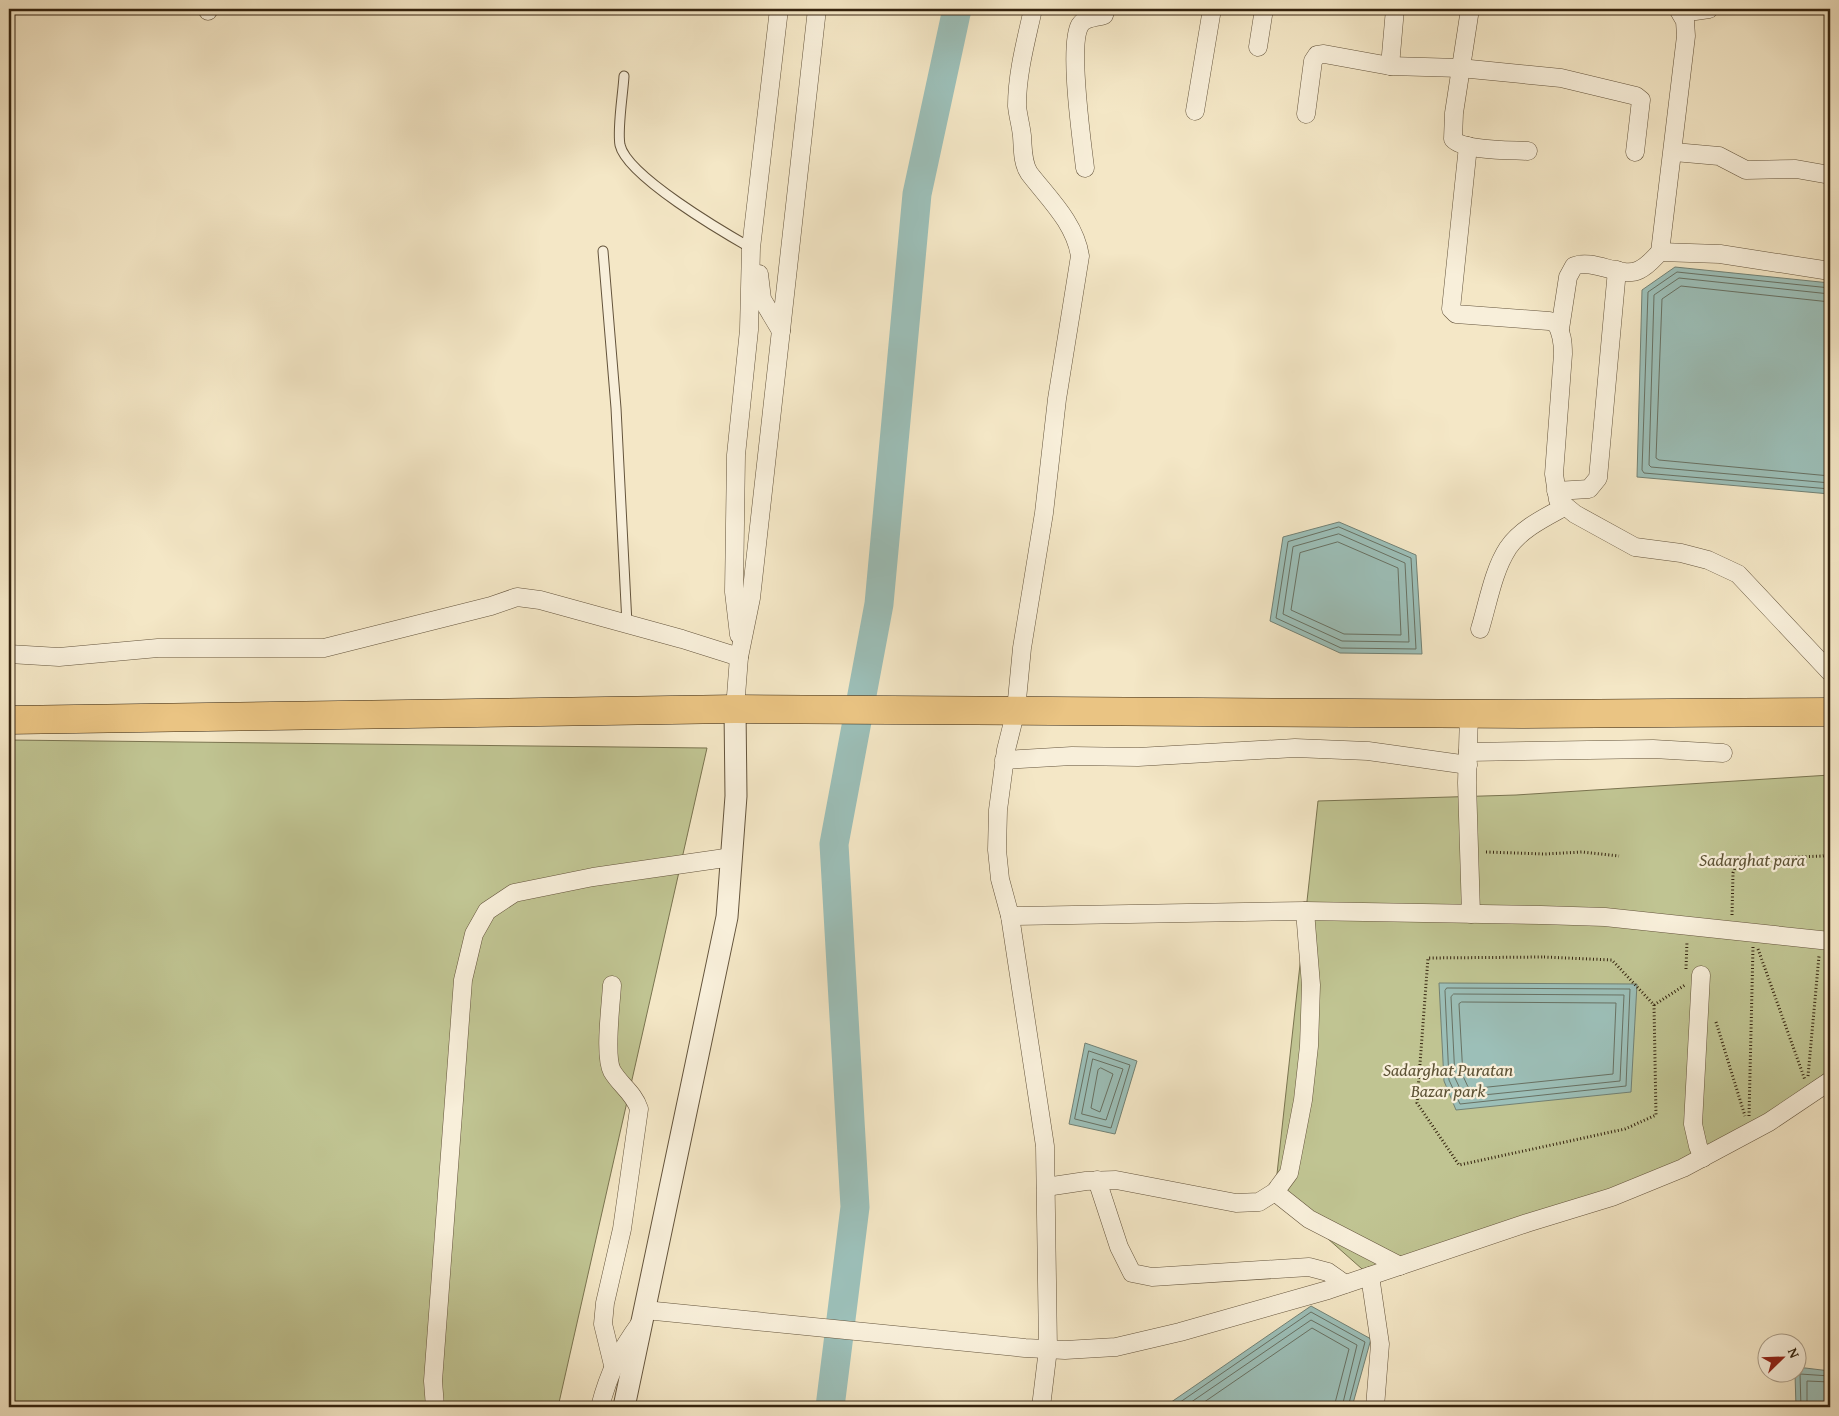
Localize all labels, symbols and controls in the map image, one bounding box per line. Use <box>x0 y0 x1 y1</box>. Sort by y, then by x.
park label: Sadarghat para <box>1699 846 1806 873</box>
park label: Sadarghat Puratan Bazar park <box>1383 1056 1513 1104</box>
north arrow <box>1756 1334 1806 1384</box>
text: N <box>1783 1345 1805 1362</box>

